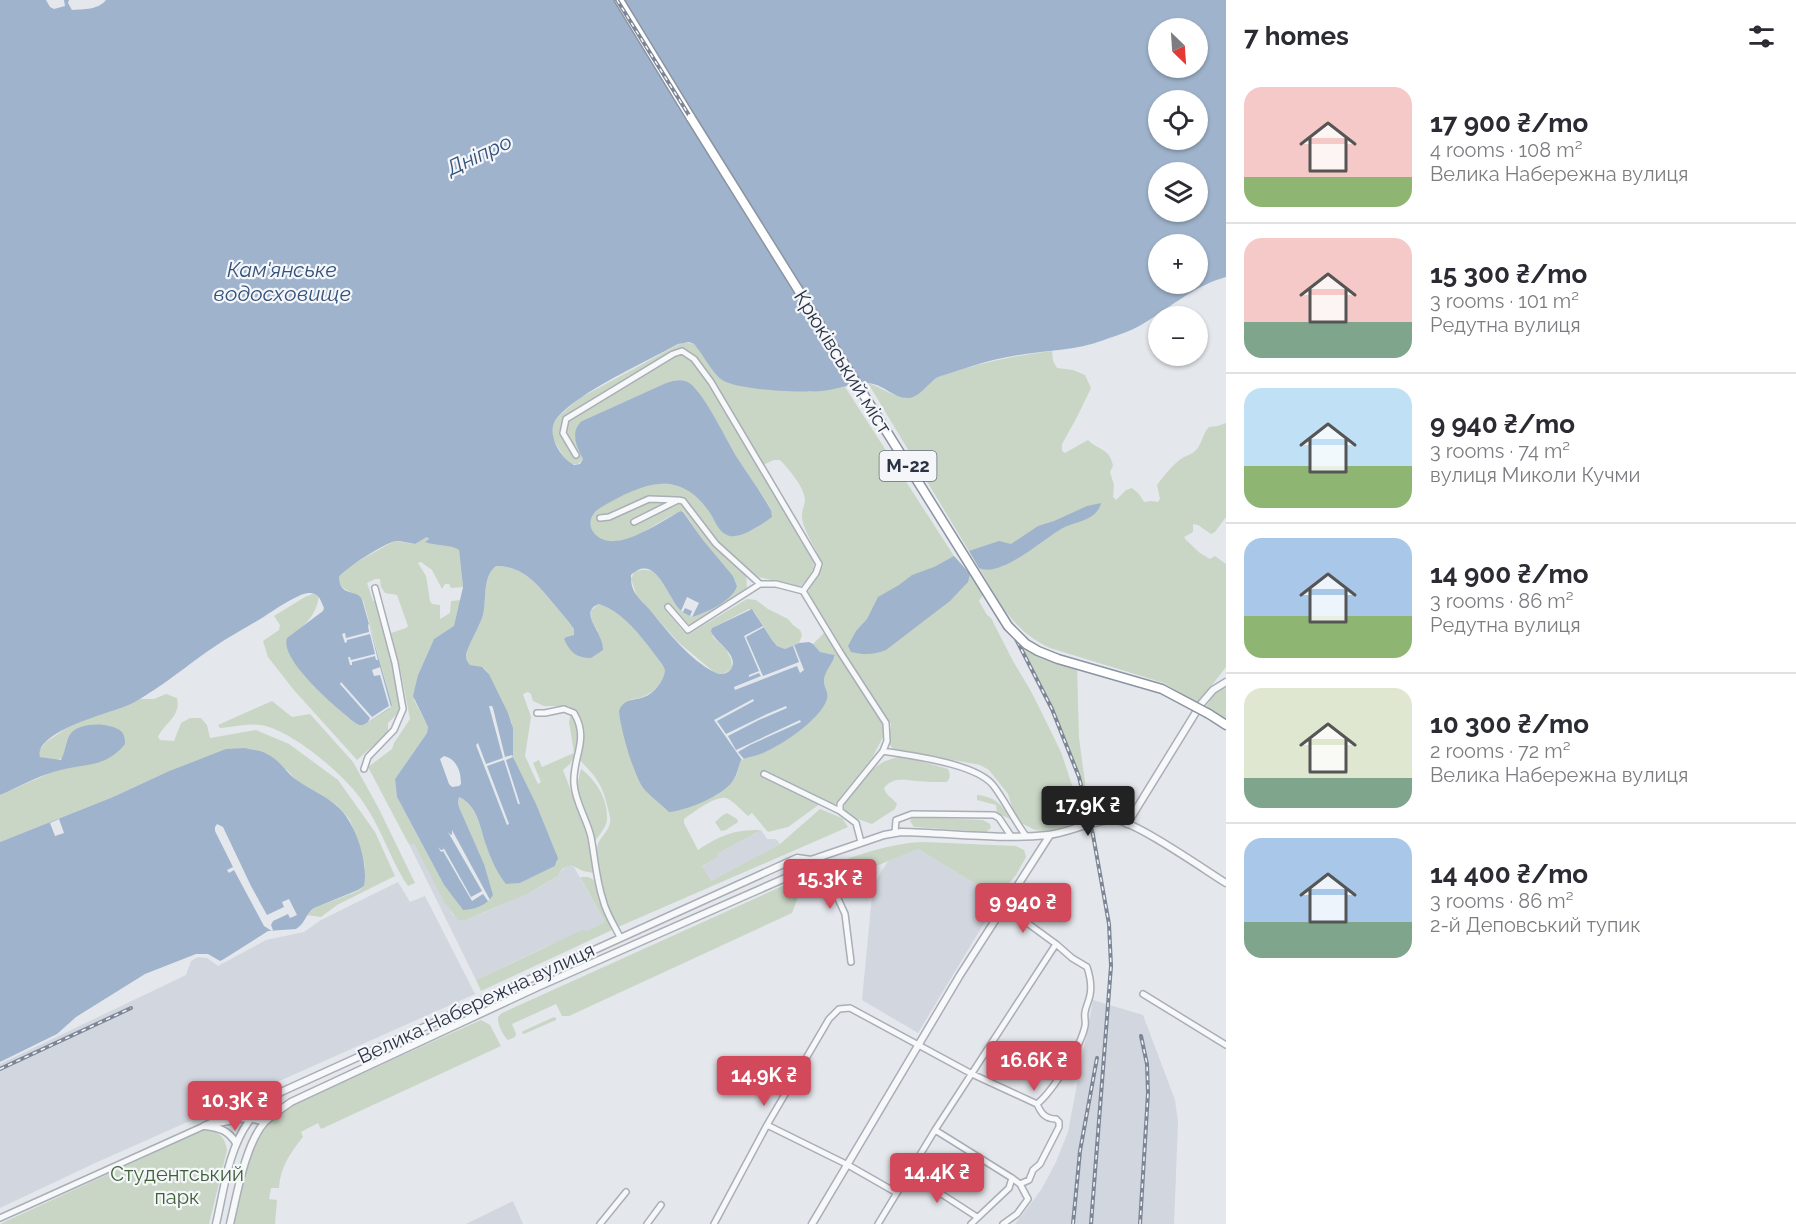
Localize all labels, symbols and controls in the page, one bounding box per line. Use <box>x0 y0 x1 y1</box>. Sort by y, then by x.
north arrow <box>1148 18 1208 78</box>
map controls <box>1148 18 1208 366</box>
icon: filters <box>1745 20 1778 53</box>
text: 7 homes <box>1244 21 1349 51</box>
button: locate <box>1148 90 1208 150</box>
text: 17 900 ₴/mo <box>1430 108 1588 138</box>
icon: home <box>1292 111 1364 183</box>
water label: Дніпро <box>441 128 516 181</box>
text: 4 rooms · 108 m² <box>1430 138 1582 162</box>
button: layers <box>1148 162 1208 222</box>
text: Велика Набережна вулиця <box>1430 162 1688 186</box>
button: + <box>1148 234 1208 294</box>
water label: Кам'янське водосховище <box>213 257 351 306</box>
text: 15 300 ₴/mo <box>1430 259 1587 289</box>
icon: home <box>1292 262 1364 334</box>
street label: Крюківський міст <box>789 286 897 439</box>
text: 3 rooms · 101 m² <box>1430 289 1579 313</box>
button: − <box>1148 306 1208 366</box>
text: Редутна вулиця <box>1430 313 1581 337</box>
text: 9 940 ₴/mo <box>1430 409 1575 439</box>
icon: home <box>1292 412 1364 484</box>
text: 3 rooms · 74 m² <box>1430 439 1570 463</box>
road number: М-22 <box>880 451 936 481</box>
text: вулиця Миколи Кучми <box>1430 463 1640 487</box>
text: 14 900 ₴/mo <box>1430 559 1589 589</box>
icon: home <box>1292 562 1364 634</box>
text: 3 rooms · 86 m² <box>1430 589 1573 613</box>
text: Редутна вулиця <box>1430 613 1581 637</box>
text: 10 300 ₴/mo <box>1430 709 1589 739</box>
icon: home <box>1292 712 1364 784</box>
text: 2 rooms · 72 m² <box>1430 739 1570 763</box>
text: Велика Набережна вулиця <box>1430 763 1688 787</box>
pin: 17.9K ₴ <box>1033 786 1143 837</box>
text: 17.9K ₴ <box>1056 793 1120 817</box>
pin: 15.3K ₴ <box>775 859 885 910</box>
text: 14 400 ₴/mo <box>1430 859 1588 889</box>
icon: home <box>1292 862 1364 934</box>
text: 15.3K ₴ <box>797 866 863 890</box>
pin: 9 940 ₴ <box>968 883 1078 934</box>
text: 3 rooms · 86 m² <box>1430 889 1573 913</box>
text: 9 940 ₴ <box>989 890 1057 914</box>
text: 2-й Деповський тупик <box>1430 913 1641 937</box>
street label: Велика Набережна вулиця <box>354 938 598 1068</box>
pin: 16.6K ₴ <box>979 1041 1089 1092</box>
text: 16.6K ₴ <box>1000 1048 1068 1072</box>
pin: 14.9K ₴ <box>709 1056 819 1107</box>
text: 14.9K ₴ <box>731 1063 797 1087</box>
pin: 10.3K ₴ <box>180 1081 290 1132</box>
text: 10.3K ₴ <box>202 1088 268 1112</box>
pin: 14.4K ₴ <box>882 1153 992 1204</box>
text: 14.4K ₴ <box>904 1160 970 1184</box>
park label: Студентський парк <box>110 1162 244 1209</box>

